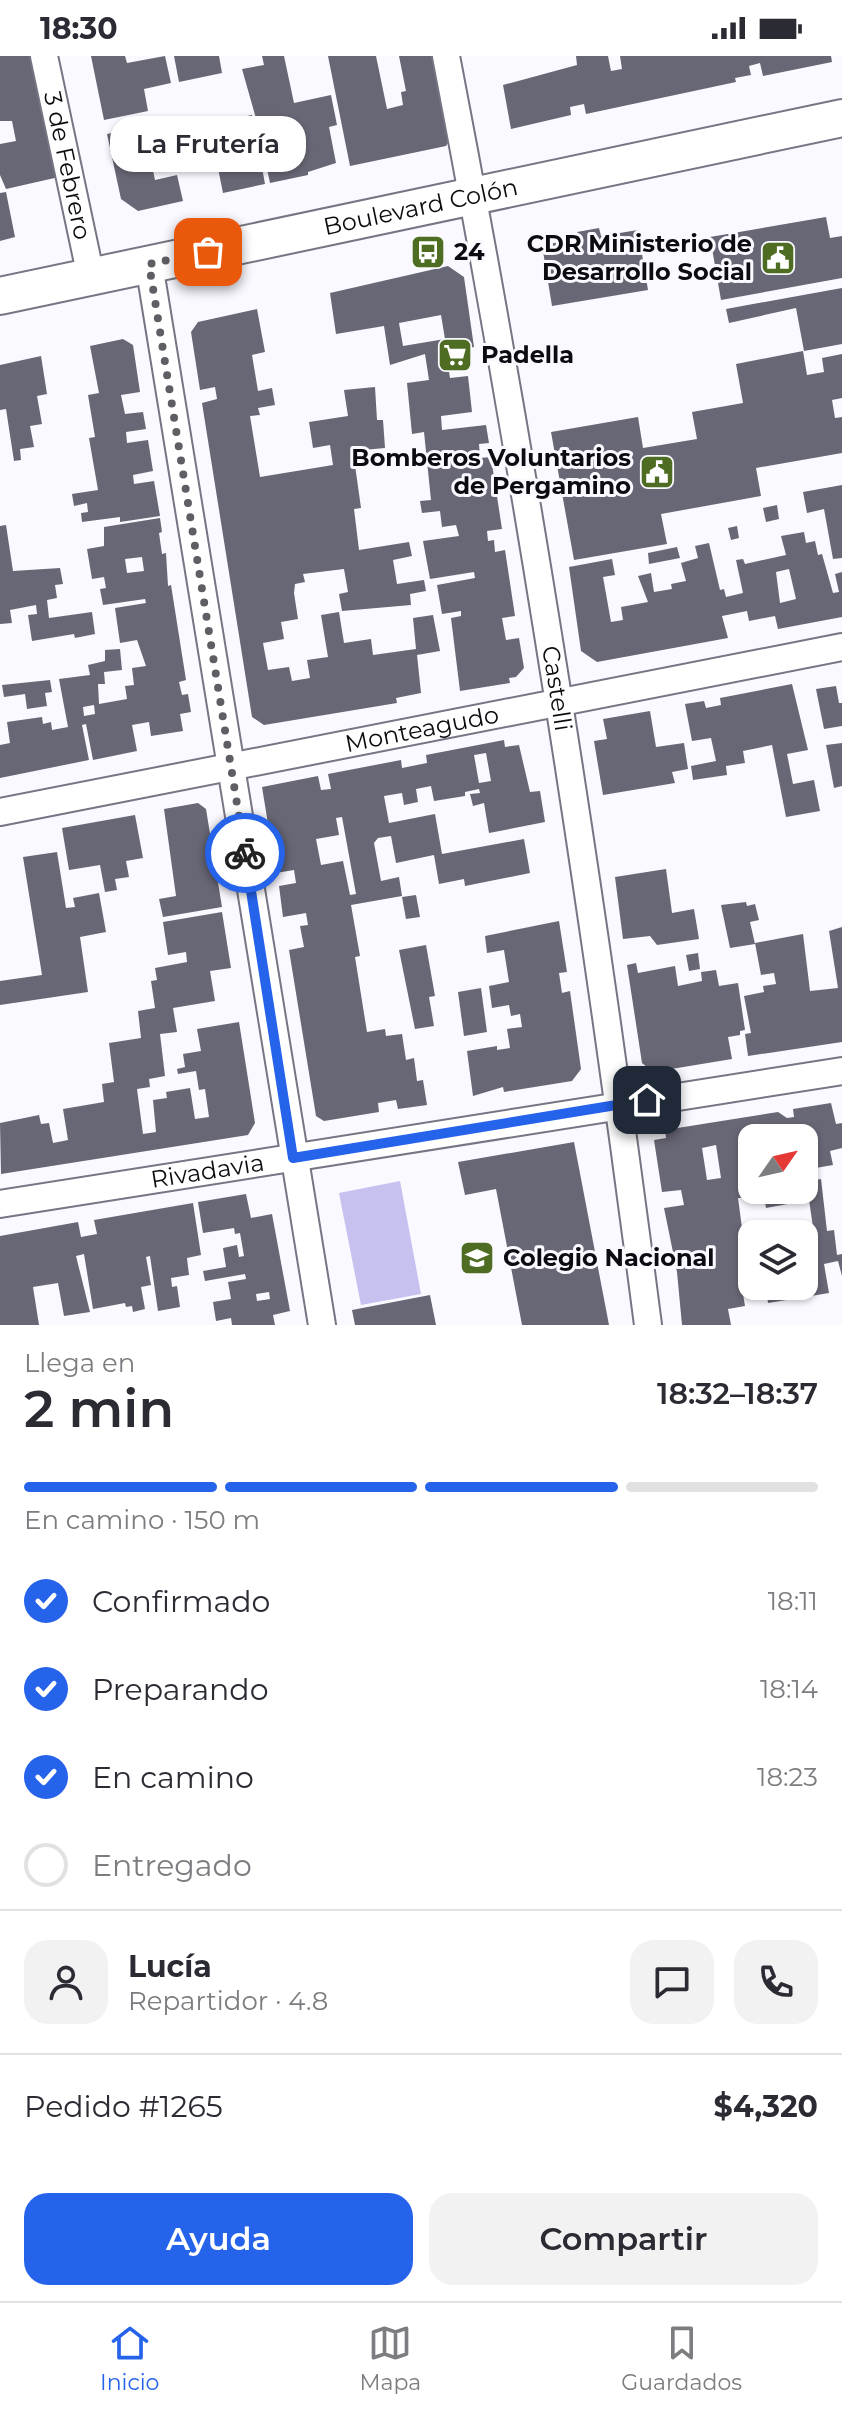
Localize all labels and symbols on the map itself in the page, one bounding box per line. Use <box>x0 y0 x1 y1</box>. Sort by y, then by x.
street label: 3 de Febrero <box>38 89 98 242</box>
callout: La Frutería <box>110 116 306 172</box>
street label: Boulevard Colón <box>321 172 520 241</box>
pin <box>174 218 242 286</box>
place label: CDR Ministerio de Desarrollo Social <box>527 229 752 286</box>
bus stop icon: 24 <box>409 233 447 271</box>
place label: 24 <box>454 237 485 266</box>
public building icon: CDR Ministerio de Desarrollo Social <box>759 239 797 277</box>
supermarket icon: Padella <box>436 336 474 374</box>
place label: Padella <box>481 340 574 369</box>
place label: Bomberos Voluntarios de Pergamino <box>351 443 631 500</box>
public building icon: Bomberos Voluntarios de Pergamino <box>638 453 676 491</box>
street label: Castelli <box>536 644 578 733</box>
street label: Monteagudo <box>343 700 501 758</box>
courier <box>205 813 285 893</box>
pin <box>613 1066 681 1134</box>
north arrow <box>738 1124 818 1204</box>
street label: Rivadavia <box>149 1147 266 1194</box>
school or university icon: Colegio Nacional <box>458 1239 496 1277</box>
place label: Colegio Nacional <box>503 1243 715 1272</box>

